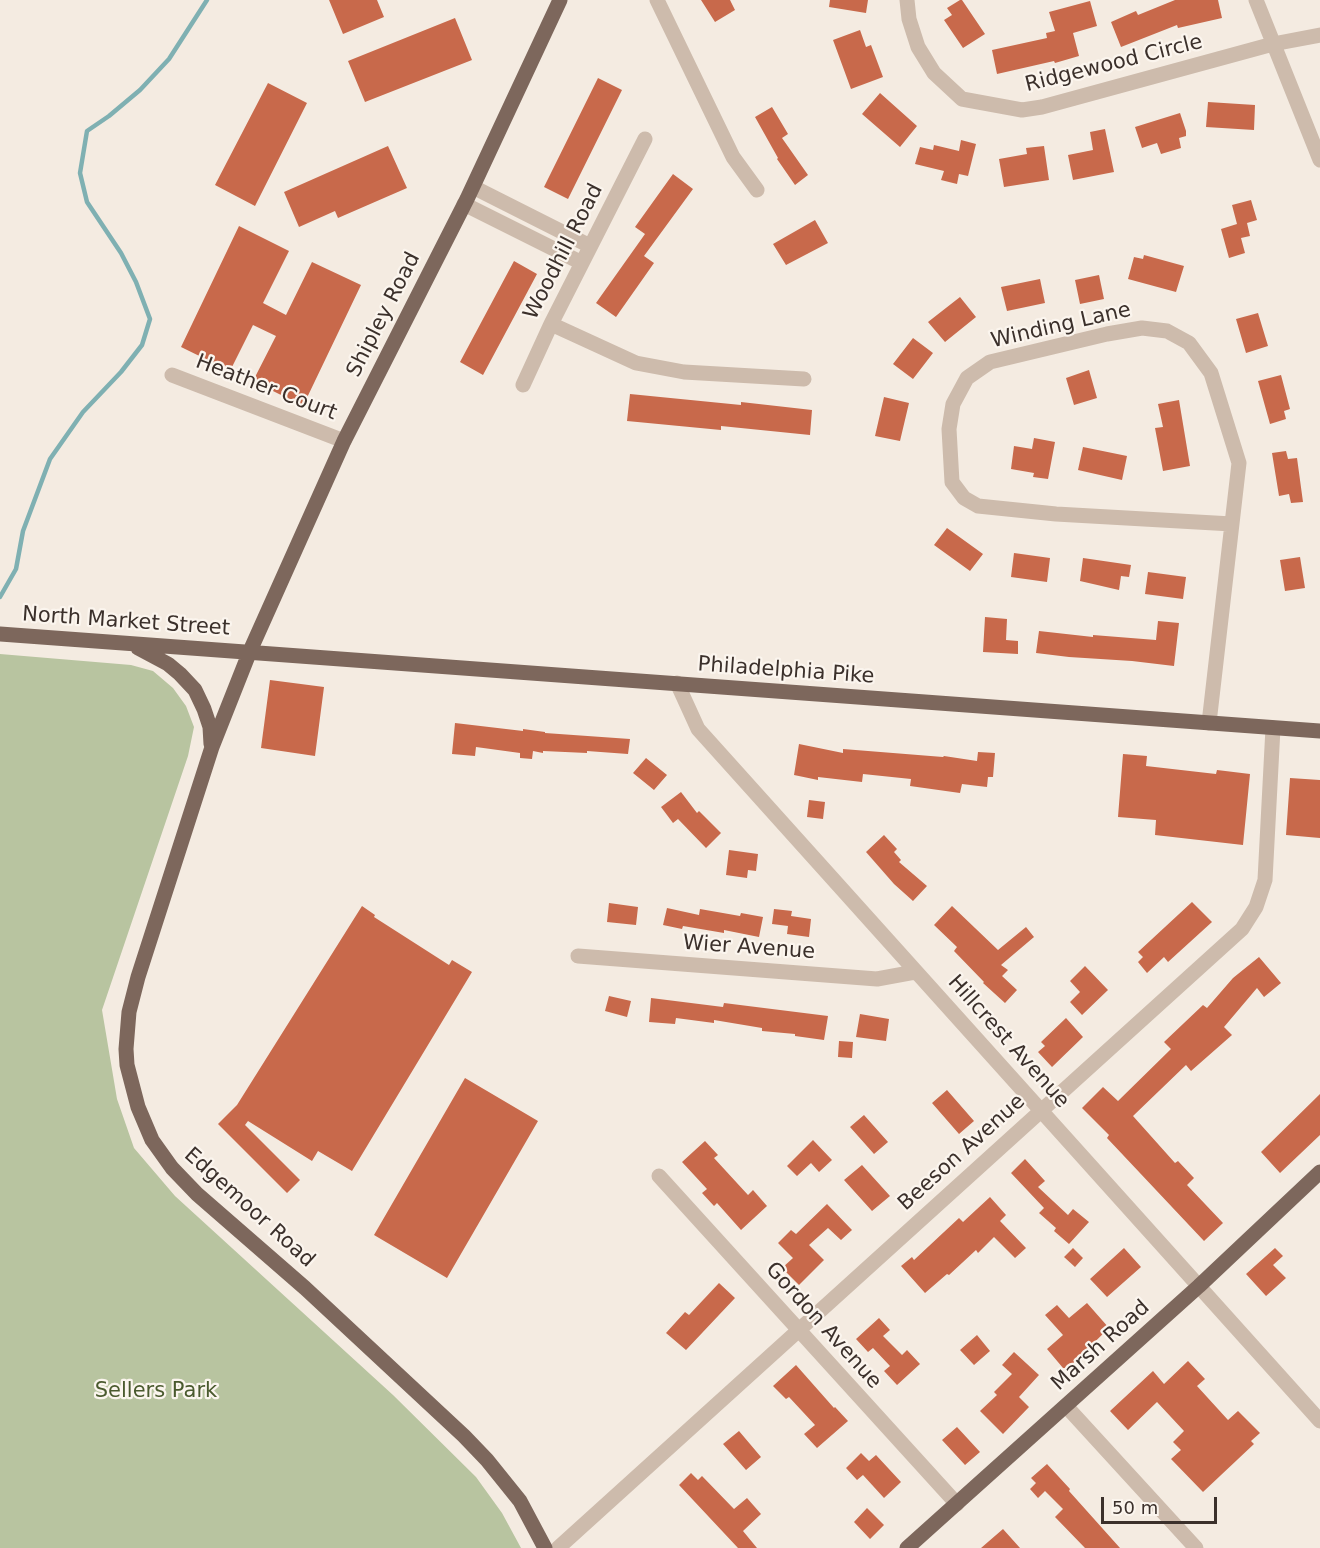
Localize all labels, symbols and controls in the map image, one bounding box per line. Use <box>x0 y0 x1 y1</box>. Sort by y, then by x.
street label: Ridgewood Circle <box>1023 30 1205 98</box>
street label: Woodhill Road <box>519 180 609 324</box>
street label: Shipley Road <box>342 249 426 381</box>
street label: Winding Lane <box>989 298 1133 354</box>
street label: Heather Court <box>192 350 340 426</box>
street label: North Market Street <box>21 602 231 642</box>
street label: Philadelphia Pike <box>697 652 875 690</box>
street label: Wier Avenue <box>682 931 816 965</box>
street label: Hillcrest Avenue <box>942 970 1074 1114</box>
street label: Beeson Avenue <box>893 1089 1031 1217</box>
street label: Edgemoor Road <box>179 1143 319 1273</box>
street label: Gordon Avenue <box>760 1258 886 1394</box>
street label: Marsh Road <box>1047 1295 1155 1397</box>
park label: Sellers Park <box>95 1379 217 1405</box>
scale bar <box>1104 1485 1220 1523</box>
text: 50 m <box>1112 1497 1158 1518</box>

